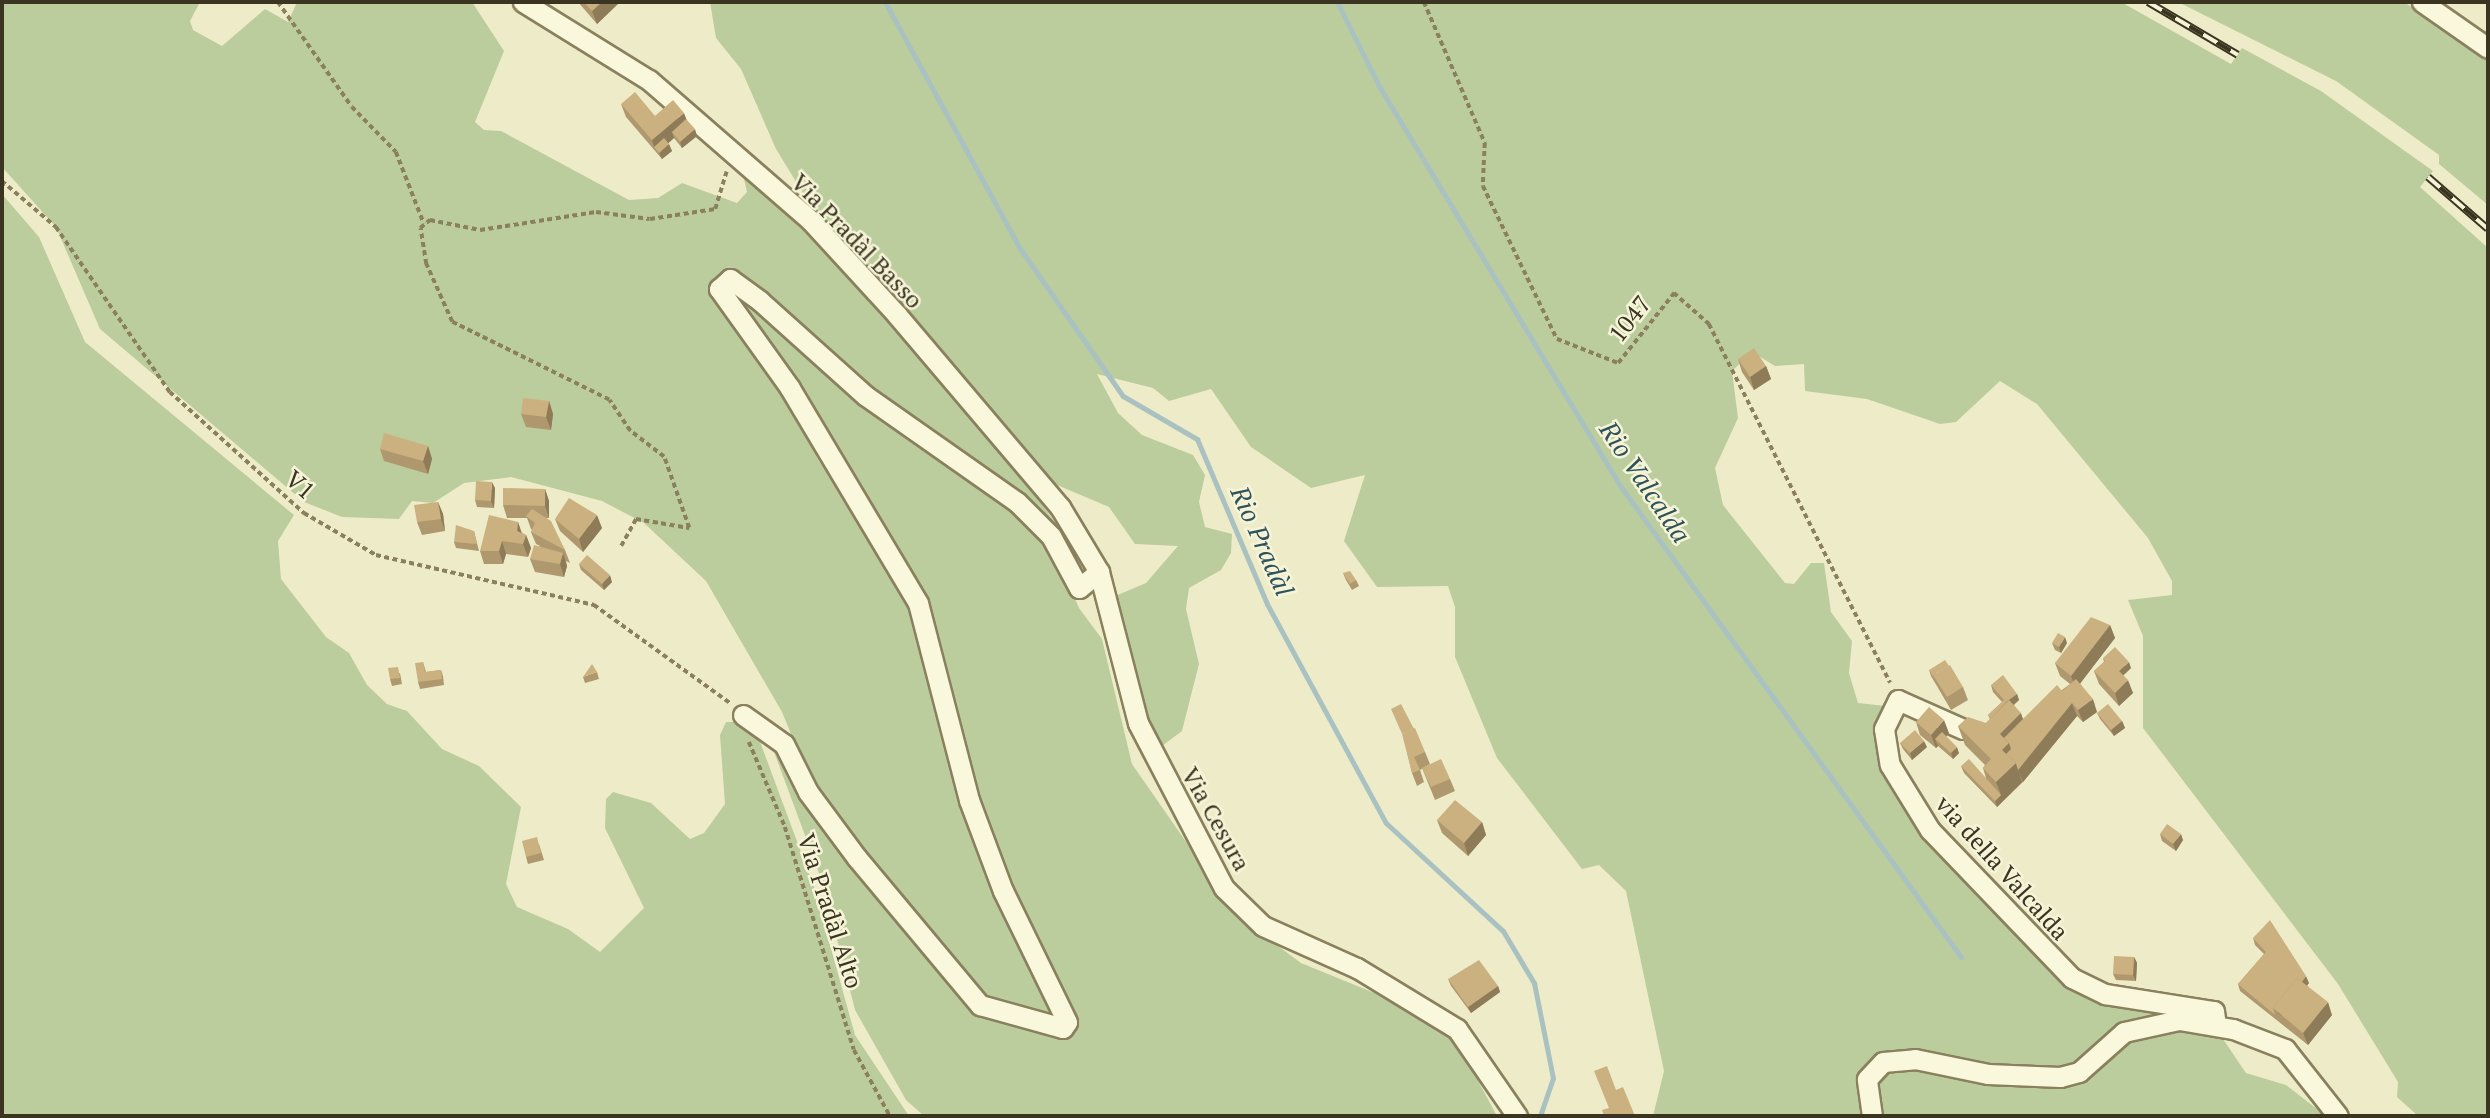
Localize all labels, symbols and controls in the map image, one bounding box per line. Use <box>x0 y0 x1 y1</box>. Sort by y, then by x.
street label: Via Pradàl Basso <box>785 167 929 315</box>
street label: 1047 <box>1603 290 1657 348</box>
water label: Rio Valcalda <box>1593 415 1697 549</box>
street label: V1 <box>280 465 320 505</box>
water label: Rio Pradàl <box>1224 481 1300 601</box>
street label: Via Cesura <box>1176 762 1256 876</box>
street label: via della Valcalda <box>1929 790 2075 946</box>
street label: Via Pradàl Alto <box>791 830 869 992</box>

